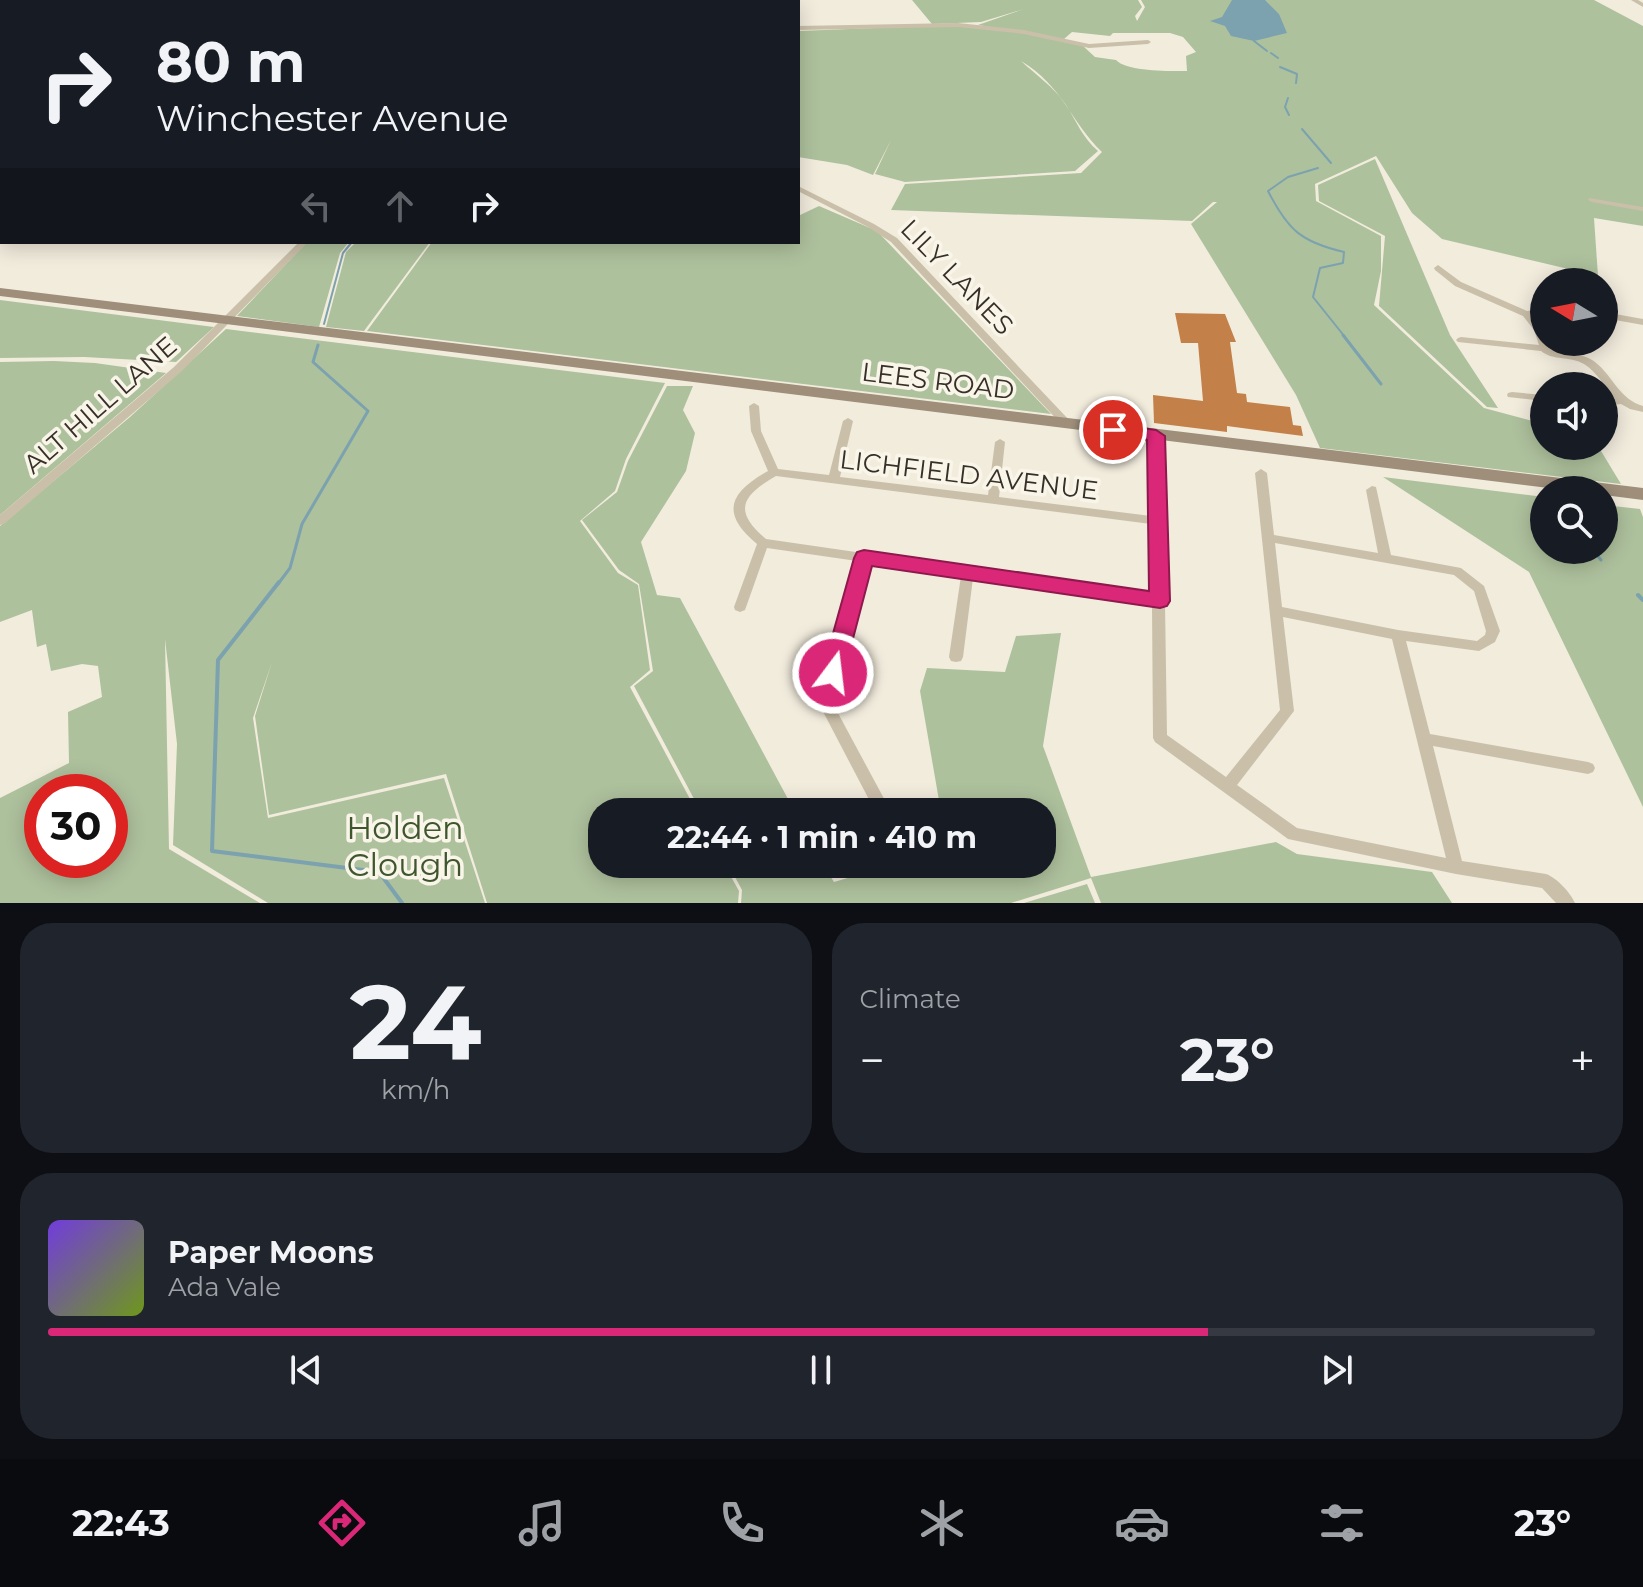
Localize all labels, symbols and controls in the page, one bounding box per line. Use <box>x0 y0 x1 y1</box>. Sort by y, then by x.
text: 80 m <box>156 28 306 96</box>
icon: right <box>24 32 128 136</box>
text: Winchester Avenue <box>156 96 508 140</box>
icon: left <box>294 184 338 228</box>
icon: ahead <box>378 184 422 228</box>
icon: right <box>462 184 506 228</box>
street label: LILY LANES <box>894 213 1020 341</box>
north arrow <box>1530 268 1618 356</box>
map controls <box>1530 268 1618 564</box>
street label: ALT HILL LANE <box>17 330 183 480</box>
street label: LEES ROAD <box>860 356 1016 406</box>
button: sound <box>1530 372 1618 460</box>
pin <box>1079 396 1147 464</box>
icon: arrive <box>1091 408 1135 452</box>
street label: LICHFIELD AVENUE <box>838 443 1100 507</box>
button: search <box>1530 476 1618 564</box>
position arrow <box>791 631 875 715</box>
speed limit sign: 30 <box>24 774 128 878</box>
park label: Holden Clough <box>346 808 464 884</box>
text: 22:44 · 1 min · 410 m <box>667 819 977 856</box>
text: 24 <box>350 958 482 1085</box>
text: Climate <box>860 983 961 1015</box>
text: 23° <box>1180 1023 1275 1096</box>
text: − <box>860 1033 885 1087</box>
text: + <box>1570 1033 1595 1087</box>
text: km/h <box>381 1074 450 1106</box>
text: Paper Moons <box>168 1234 374 1271</box>
text: Ada Vale <box>168 1271 281 1303</box>
icon: previous <box>284 1348 328 1392</box>
icon: pause <box>799 1348 843 1392</box>
icon: next <box>1315 1348 1359 1392</box>
icon: directions <box>314 1495 370 1551</box>
icon: music <box>514 1495 570 1551</box>
icon: phone <box>714 1495 770 1551</box>
icon: climate <box>914 1495 970 1551</box>
icon: car <box>1114 1495 1170 1551</box>
icon: filters <box>1314 1495 1370 1551</box>
text: 22:43 <box>72 1501 170 1545</box>
text: 23° <box>1514 1501 1571 1545</box>

